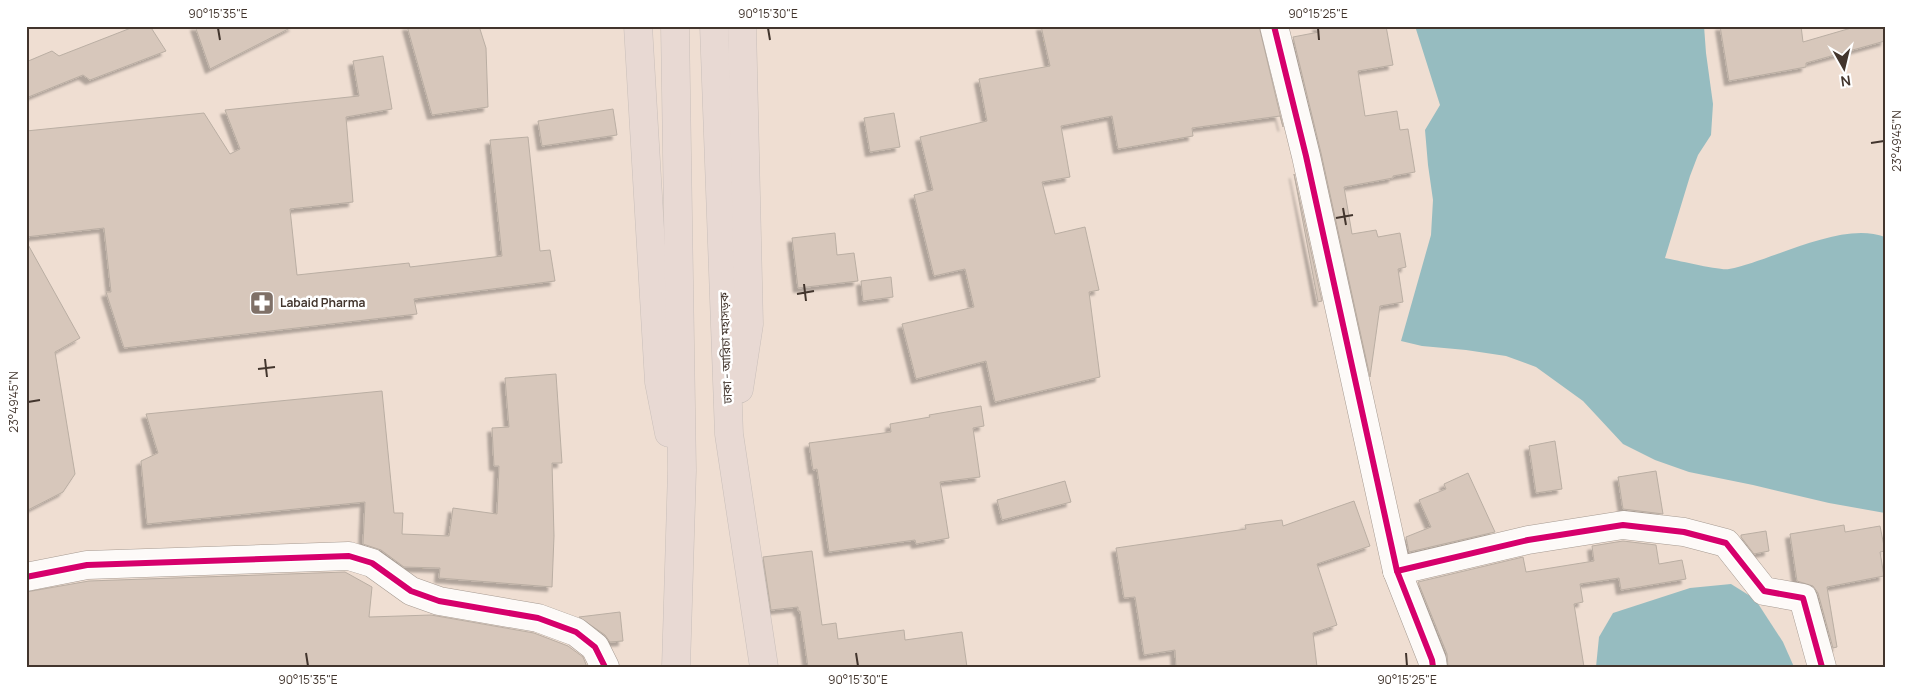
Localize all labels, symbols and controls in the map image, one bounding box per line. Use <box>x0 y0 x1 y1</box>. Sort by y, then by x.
text: 90°15'35"E <box>188 5 248 22</box>
text: 90°15'30"E <box>738 5 798 22</box>
text: 90°15'25"E <box>1288 5 1348 22</box>
north arrow <box>1818 42 1868 92</box>
text: N <box>1840 71 1852 91</box>
text: 23°49'45"N <box>1888 110 1905 172</box>
pharmacy icon: Labaid Pharma <box>249 290 275 316</box>
street label: ঢাকা - আরিচা মহাসড়ক <box>715 292 736 405</box>
place label: Labaid Pharma <box>280 294 365 311</box>
text: 23°49'45"N <box>5 371 22 433</box>
text: 90°15'35"E <box>278 671 338 688</box>
text: 90°15'30"E <box>828 671 888 688</box>
text: 90°15'25"E <box>1377 671 1437 688</box>

